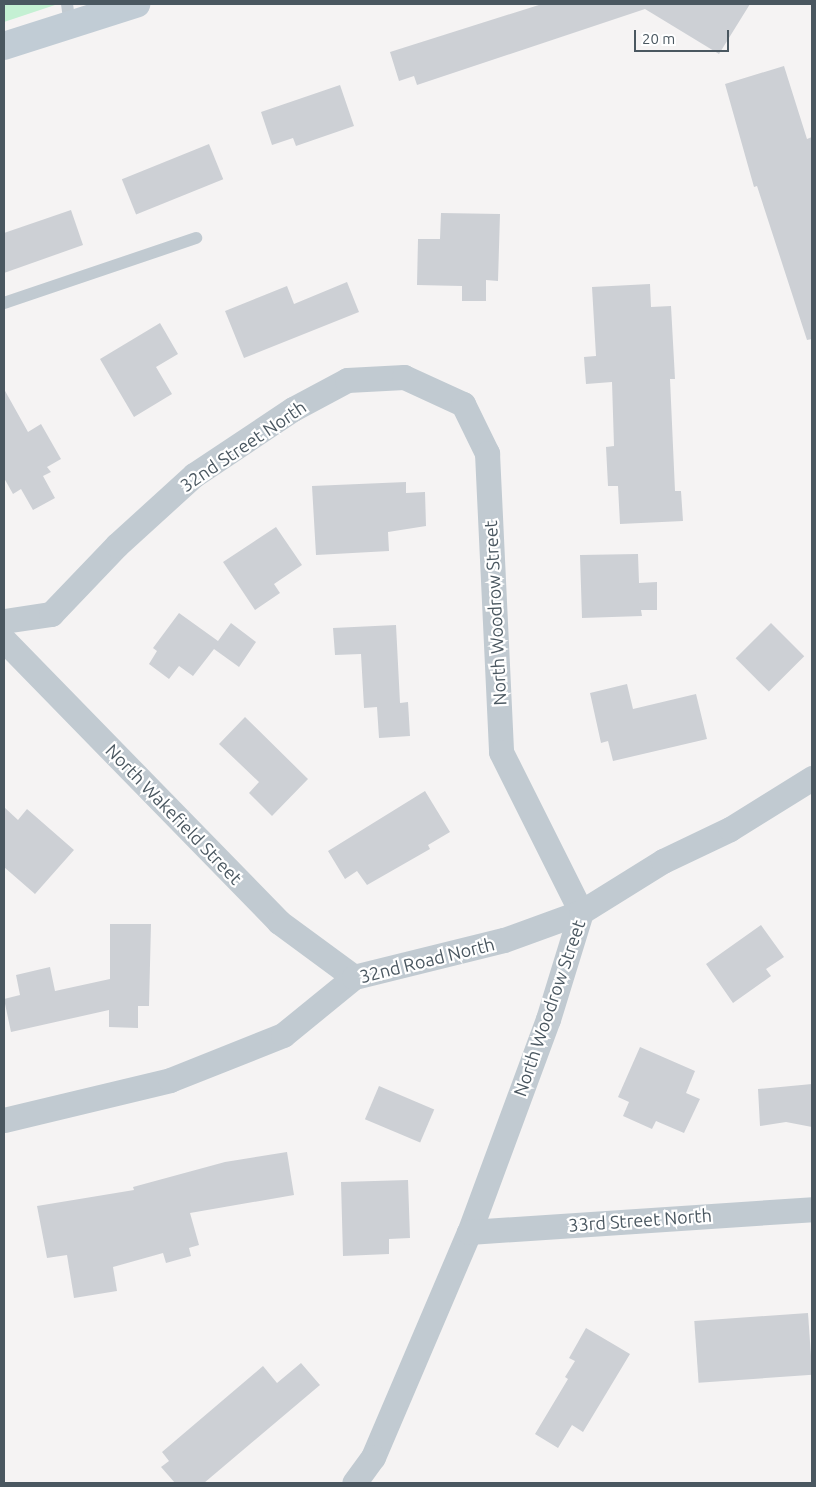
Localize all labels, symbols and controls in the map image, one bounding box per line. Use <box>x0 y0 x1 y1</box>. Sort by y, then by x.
scale bar <box>636 20 731 52</box>
text: 20 m <box>642 30 675 47</box>
street label: 32nd Street North <box>176 396 310 496</box>
street label: North Woodrow Street <box>479 520 511 706</box>
street label: North Wakefield Street <box>101 739 247 889</box>
street label: North Woodrow Street <box>509 917 589 1099</box>
street label: 32nd Road North <box>357 933 497 987</box>
street label: 33rd Street North <box>568 1204 712 1236</box>

